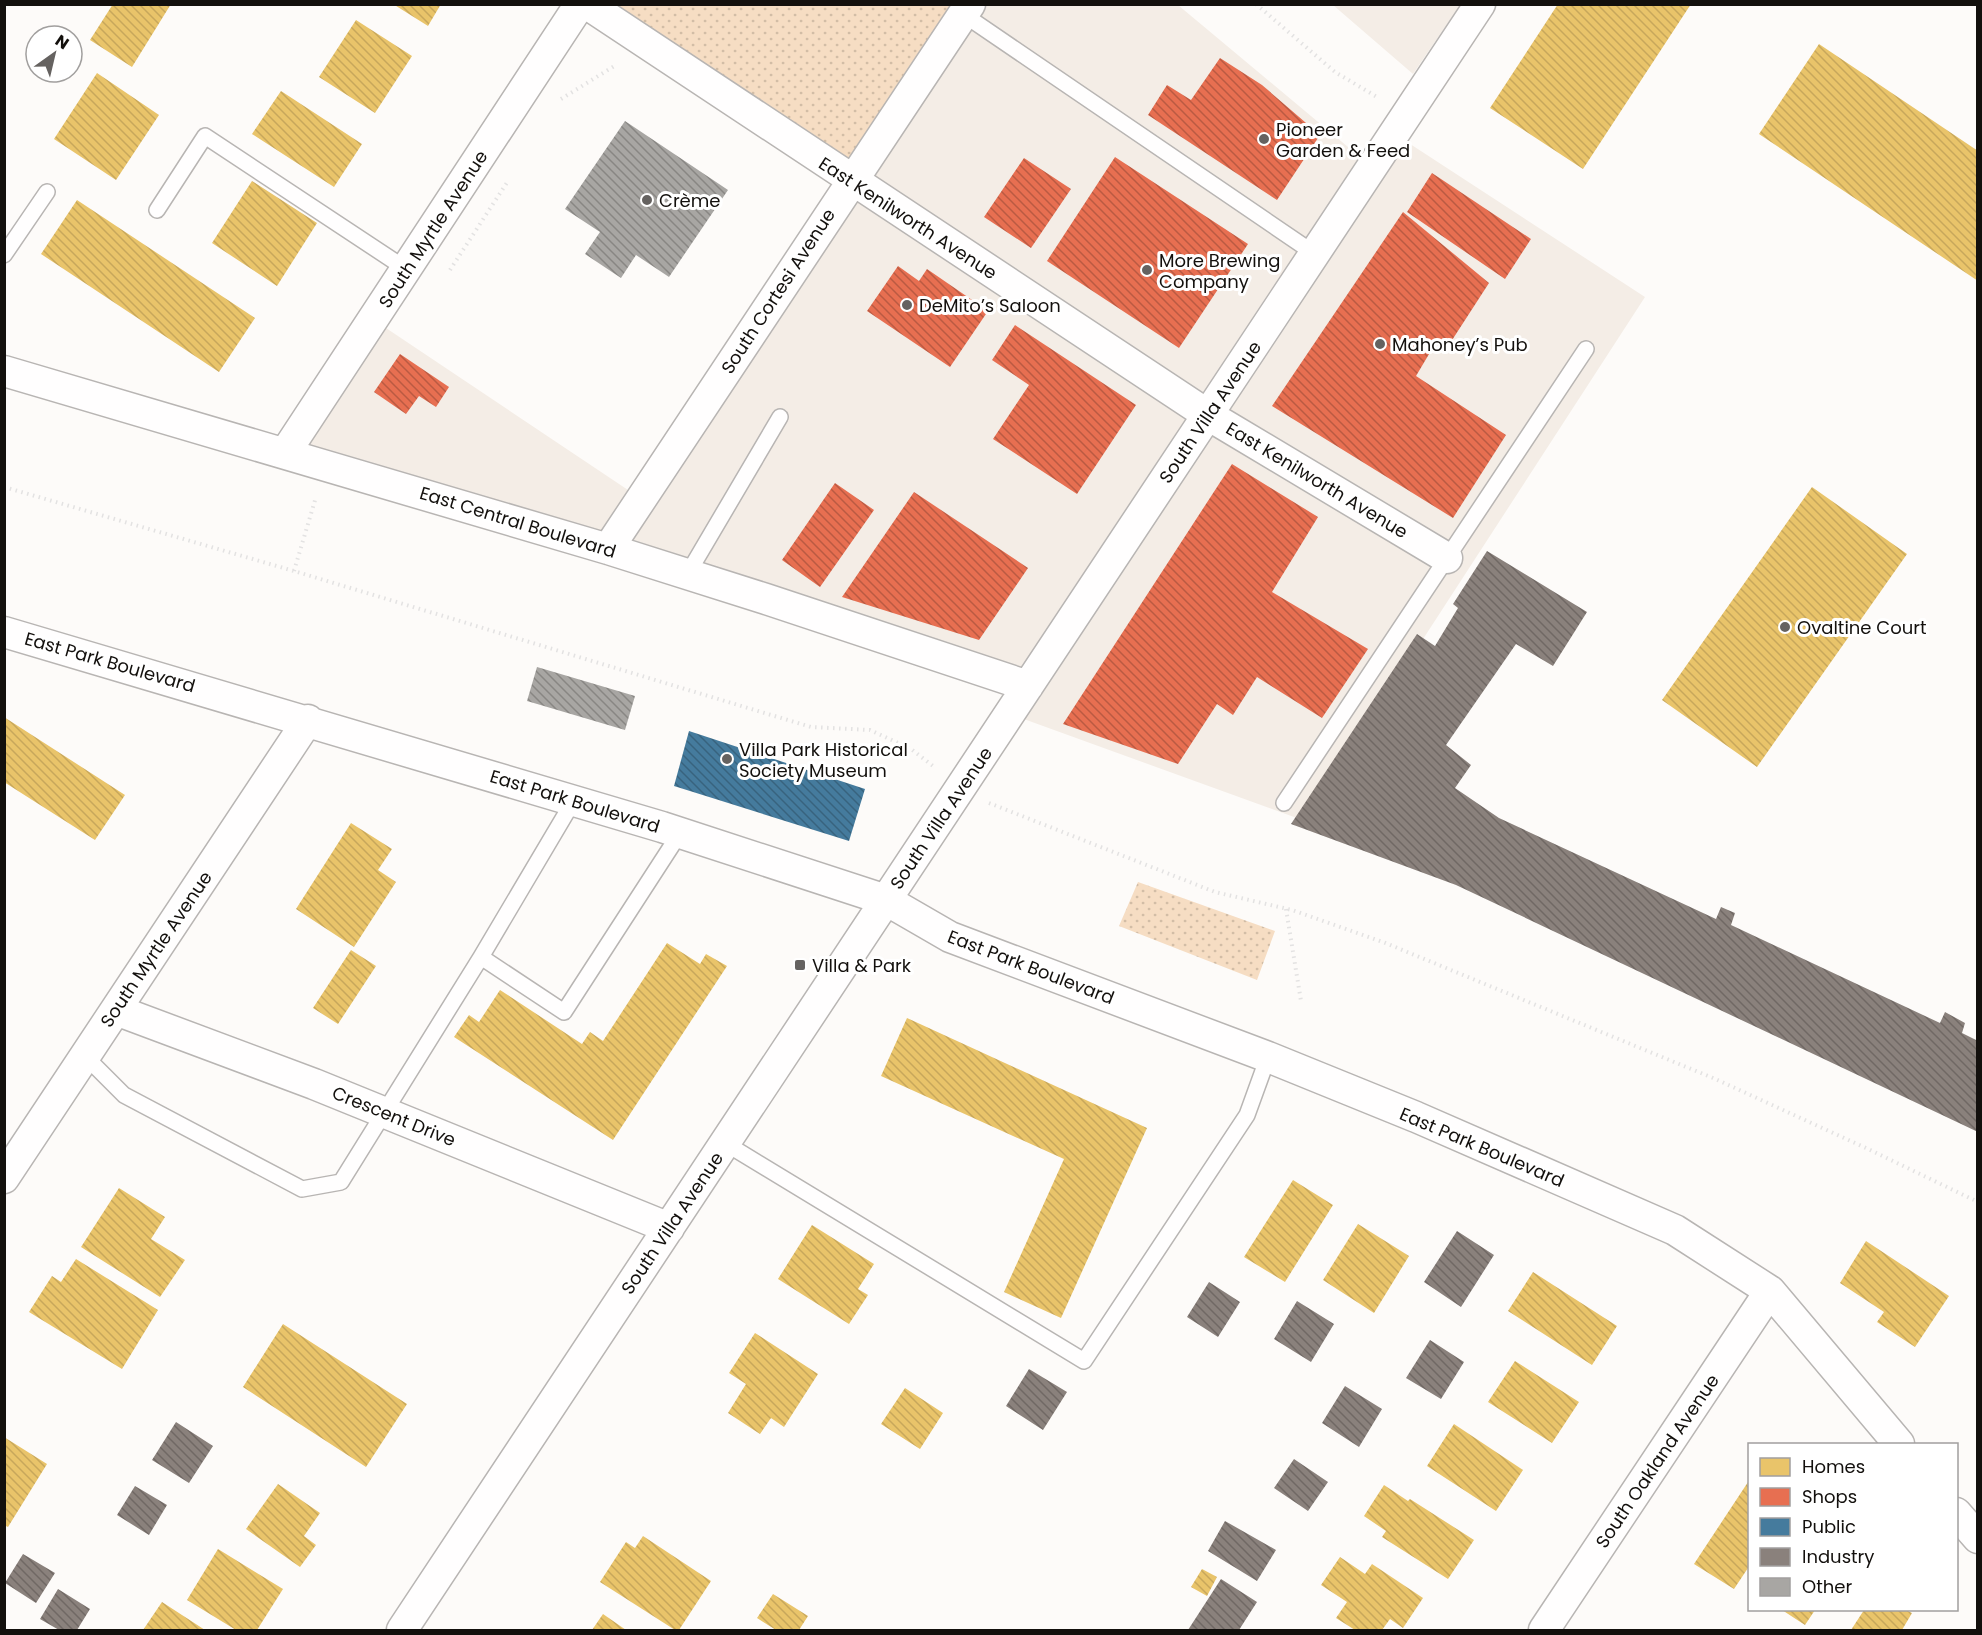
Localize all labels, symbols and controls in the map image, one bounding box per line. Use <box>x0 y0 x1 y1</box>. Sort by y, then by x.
north arrow <box>24 24 84 84</box>
text: N <box>51 29 74 55</box>
place label: Pioneer Garden & Feed <box>1276 117 1410 163</box>
marker: Pioneer Garden & Feed <box>1257 132 1271 146</box>
street label: South Myrtle Avenue <box>373 145 493 313</box>
street label: East Kenilworth Avenue <box>814 151 1002 285</box>
place label: Crème <box>659 188 720 213</box>
marker: Crème <box>640 193 654 207</box>
street label: South Cortesi Avenue <box>715 203 841 379</box>
place label: More Brewing Company <box>1159 248 1280 294</box>
marker: More Brewing Company <box>1140 263 1154 277</box>
place label: DeMito’s Saloon <box>919 293 1061 318</box>
marker: DeMito’s Saloon <box>900 298 914 312</box>
place label: Mahoney’s Pub <box>1392 332 1528 357</box>
street label: South Villa Avenue <box>1153 336 1267 488</box>
marker: Mahoney’s Pub <box>1373 337 1387 351</box>
street label: East Kenilworth Avenue <box>1221 416 1413 544</box>
street label: East Central Boulevard <box>417 480 619 564</box>
place label: Ovaltine Court <box>1797 615 1927 640</box>
marker: Ovaltine Court <box>1778 620 1792 634</box>
street label: East Park Boulevard <box>22 626 198 698</box>
place label: Villa Park Historical Society Museum <box>739 737 908 783</box>
street label: South Villa Avenue <box>884 742 998 894</box>
marker: Villa Park Historical Society Museum <box>720 752 734 766</box>
street label: East Park Boulevard <box>487 763 663 839</box>
street label: South Myrtle Avenue <box>94 866 218 1032</box>
street label: East Park Boulevard <box>944 924 1118 1010</box>
place label: Villa & Park <box>812 953 912 978</box>
marker: Villa & Park <box>793 958 807 972</box>
street label: Crescent Drive <box>328 1080 460 1152</box>
street label: East Park Boulevard <box>1396 1101 1568 1193</box>
street label: South Villa Avenue <box>615 1147 729 1299</box>
street label: South Oakland Avenue <box>1589 1369 1725 1553</box>
legend <box>1748 1443 1958 1611</box>
text: Homes <box>1802 1454 1865 1479</box>
text: Shops <box>1802 1484 1857 1509</box>
text: Public <box>1802 1514 1856 1539</box>
text: Industry <box>1802 1544 1874 1569</box>
text: Other <box>1802 1574 1852 1599</box>

